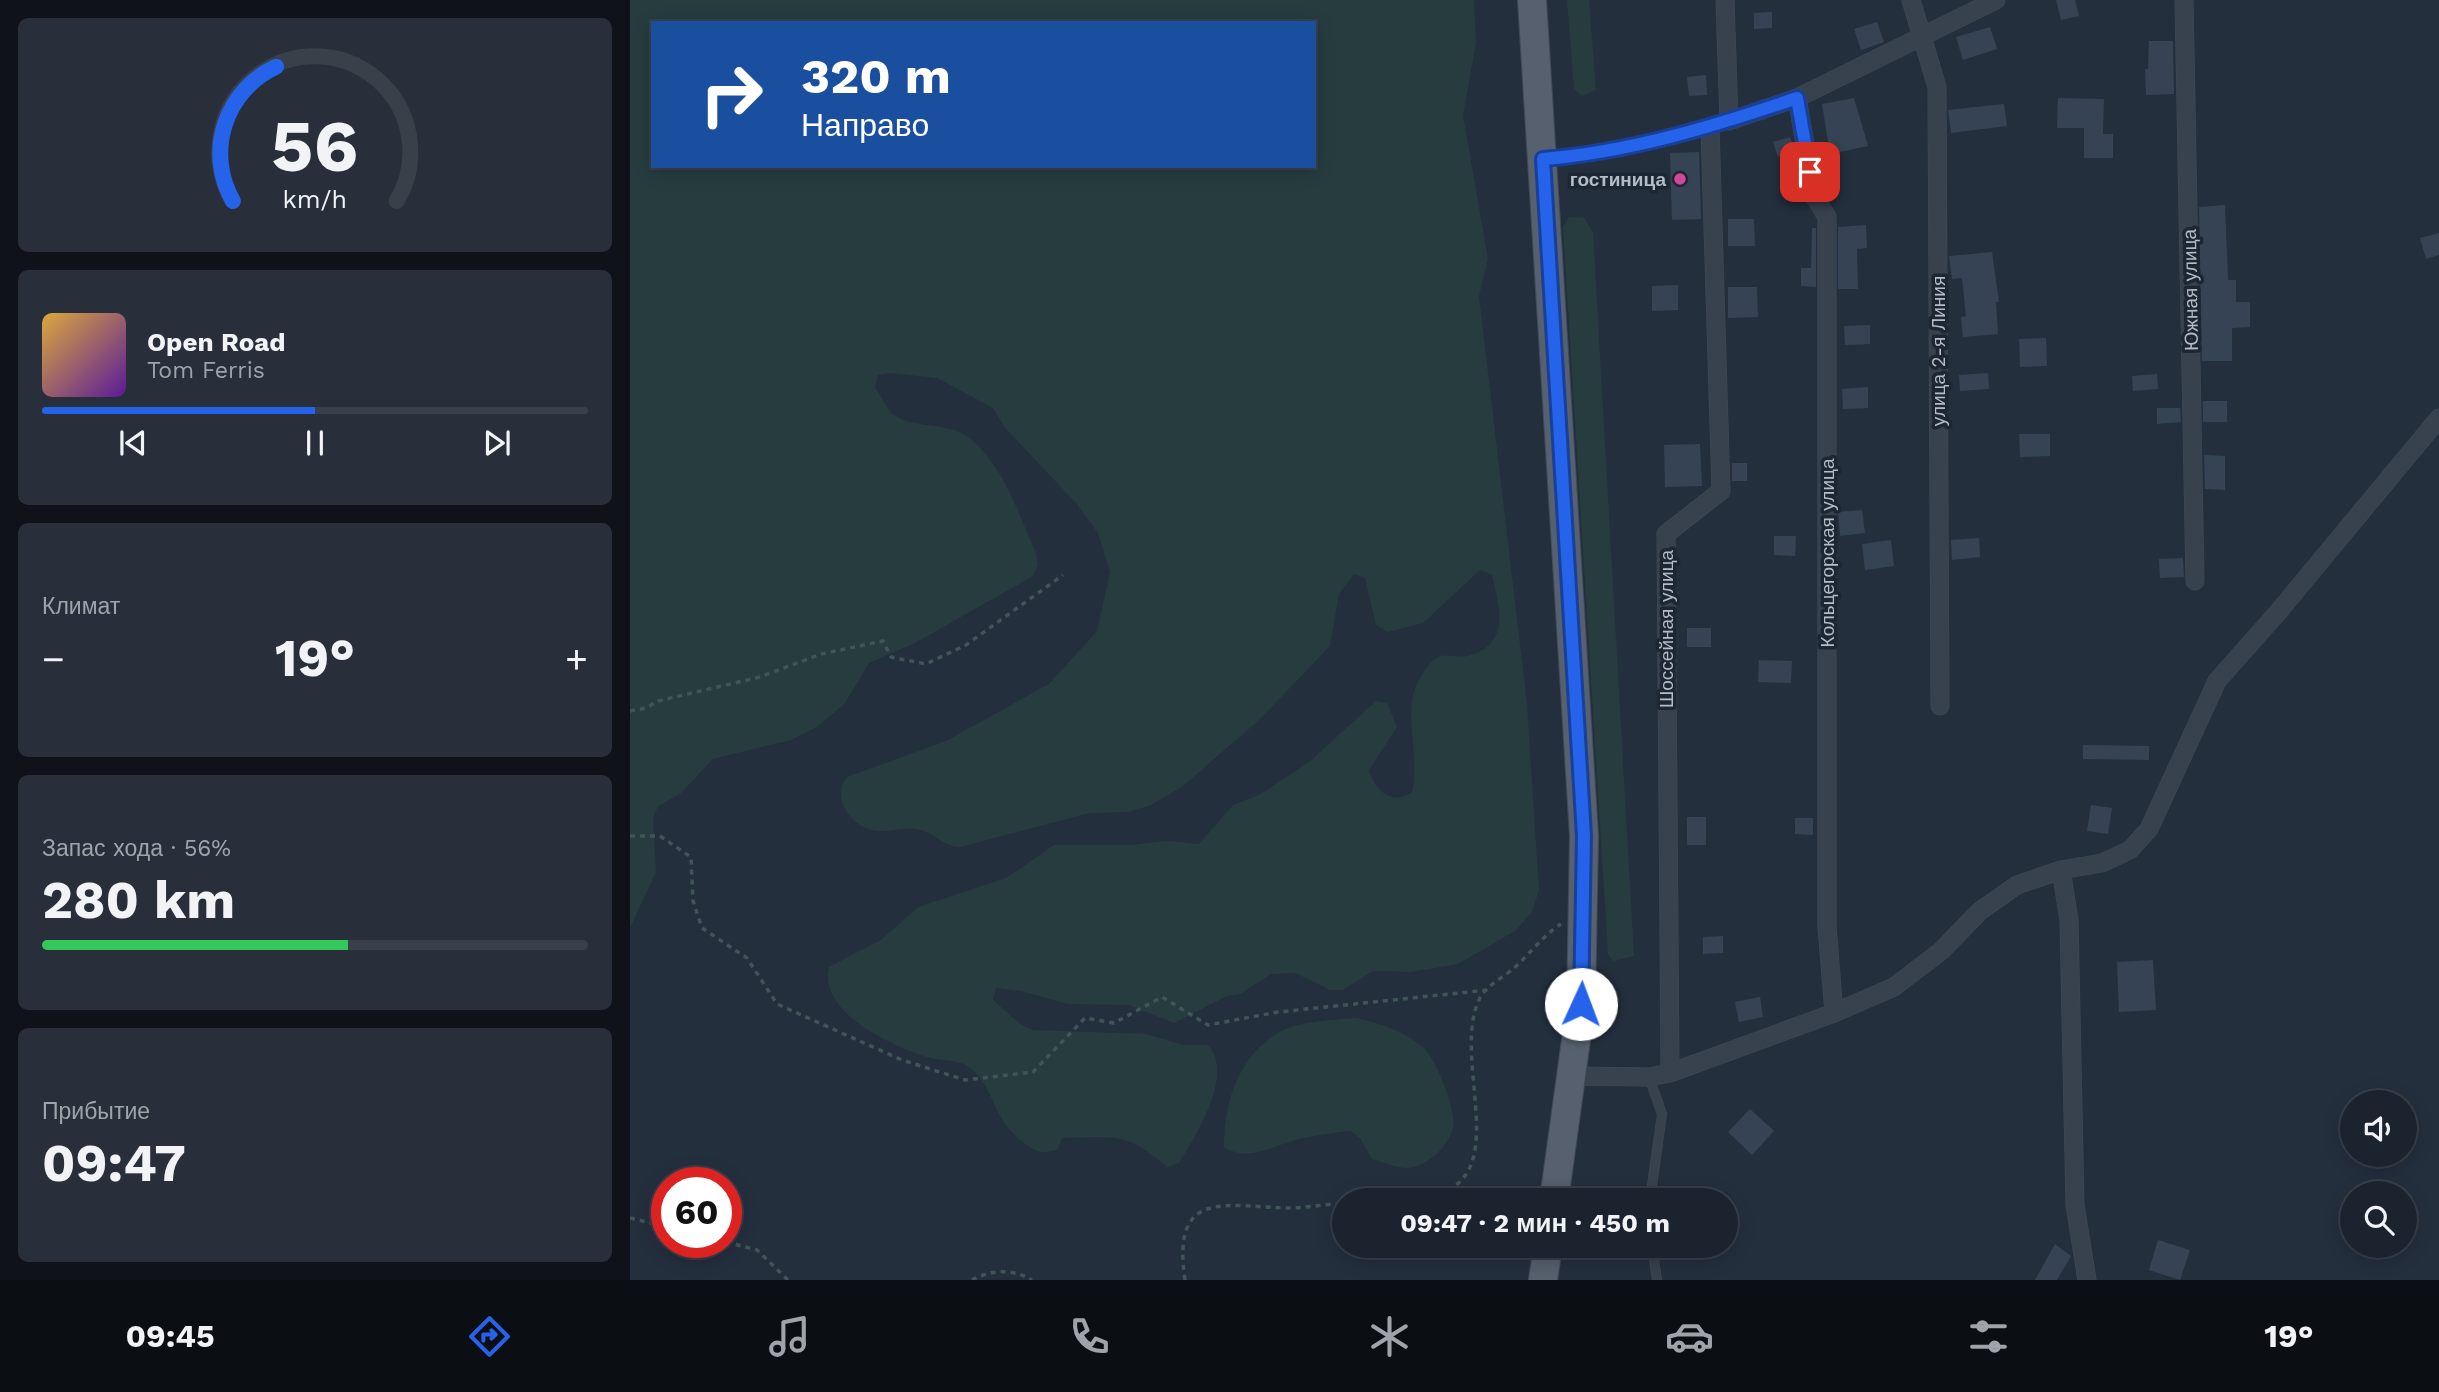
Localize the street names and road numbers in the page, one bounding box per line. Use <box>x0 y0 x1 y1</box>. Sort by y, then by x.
street label: Южная улица <box>2178 228 2203 351</box>
street label: улица 2-я Линия <box>1927 276 1950 426</box>
street label: Кольцегорская улица <box>1816 458 1839 647</box>
street label: Шоссейная улица <box>1655 549 1678 708</box>

